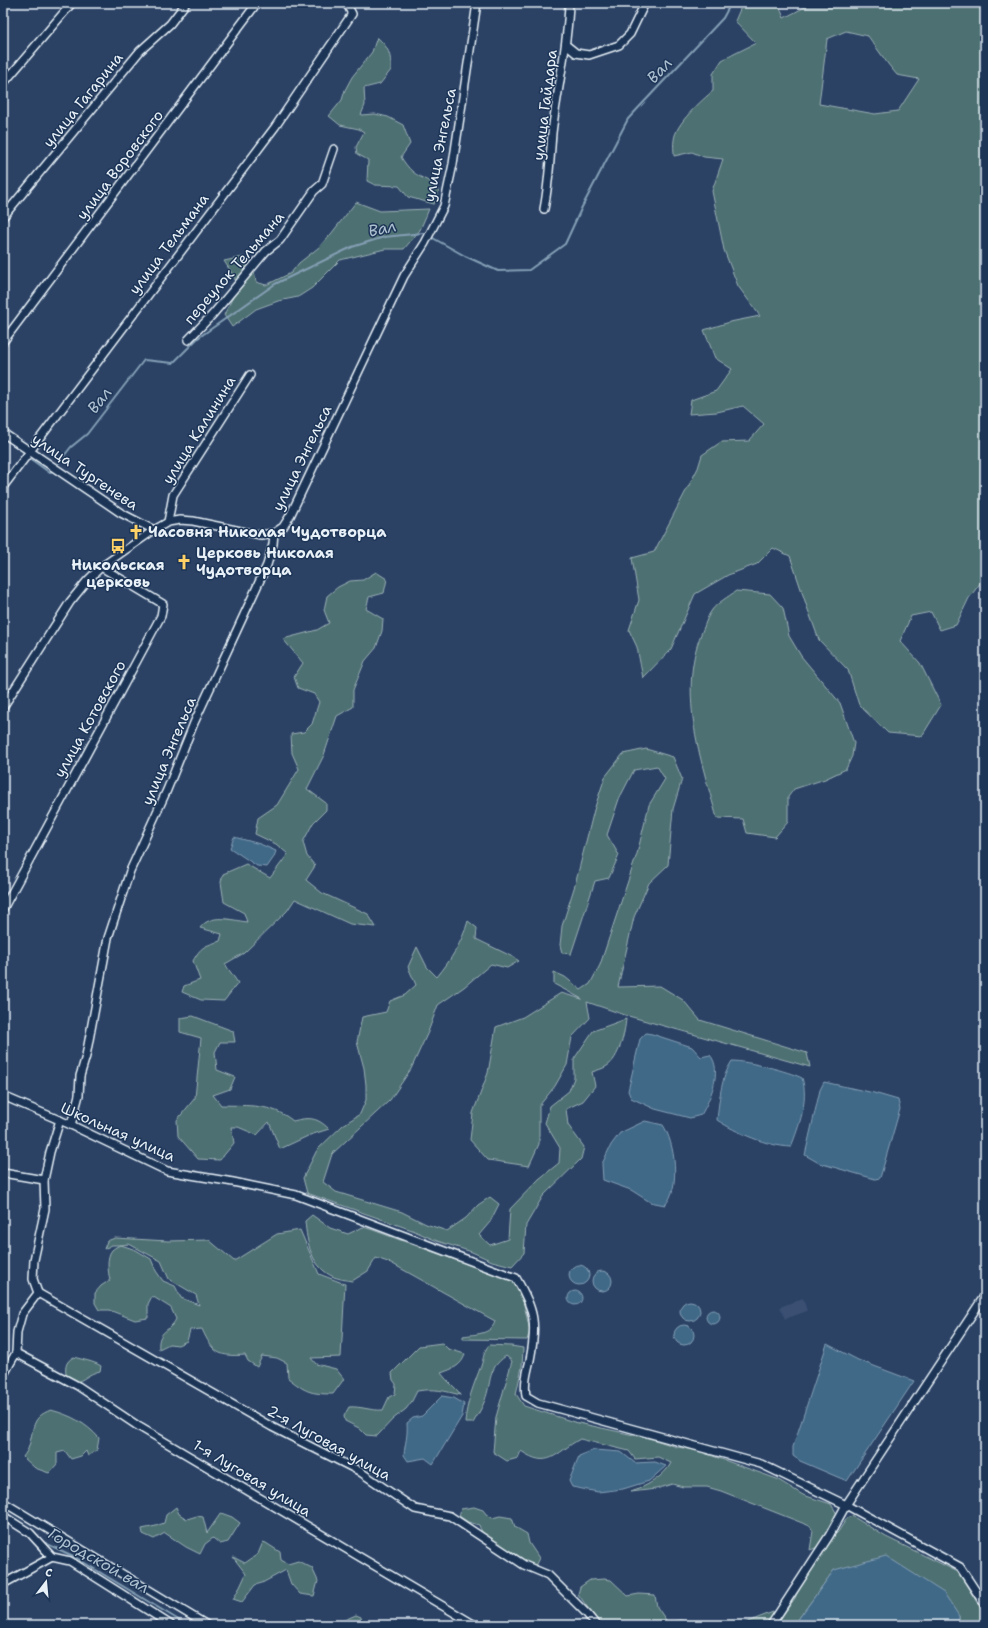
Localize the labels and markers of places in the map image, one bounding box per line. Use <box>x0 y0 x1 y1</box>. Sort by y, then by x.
place label: Часовня Николая Чудотворца <box>148 522 387 542</box>
church icon: Часовня Николая Чудотворца <box>127 523 145 541</box>
bus stop icon: Никольская церковь <box>109 537 127 555</box>
place label: Церковь Николая Чудотворца <box>196 543 334 580</box>
church icon: Церковь Николая Чудотворца <box>175 553 193 571</box>
place label: Никольская церковь <box>71 555 165 592</box>

